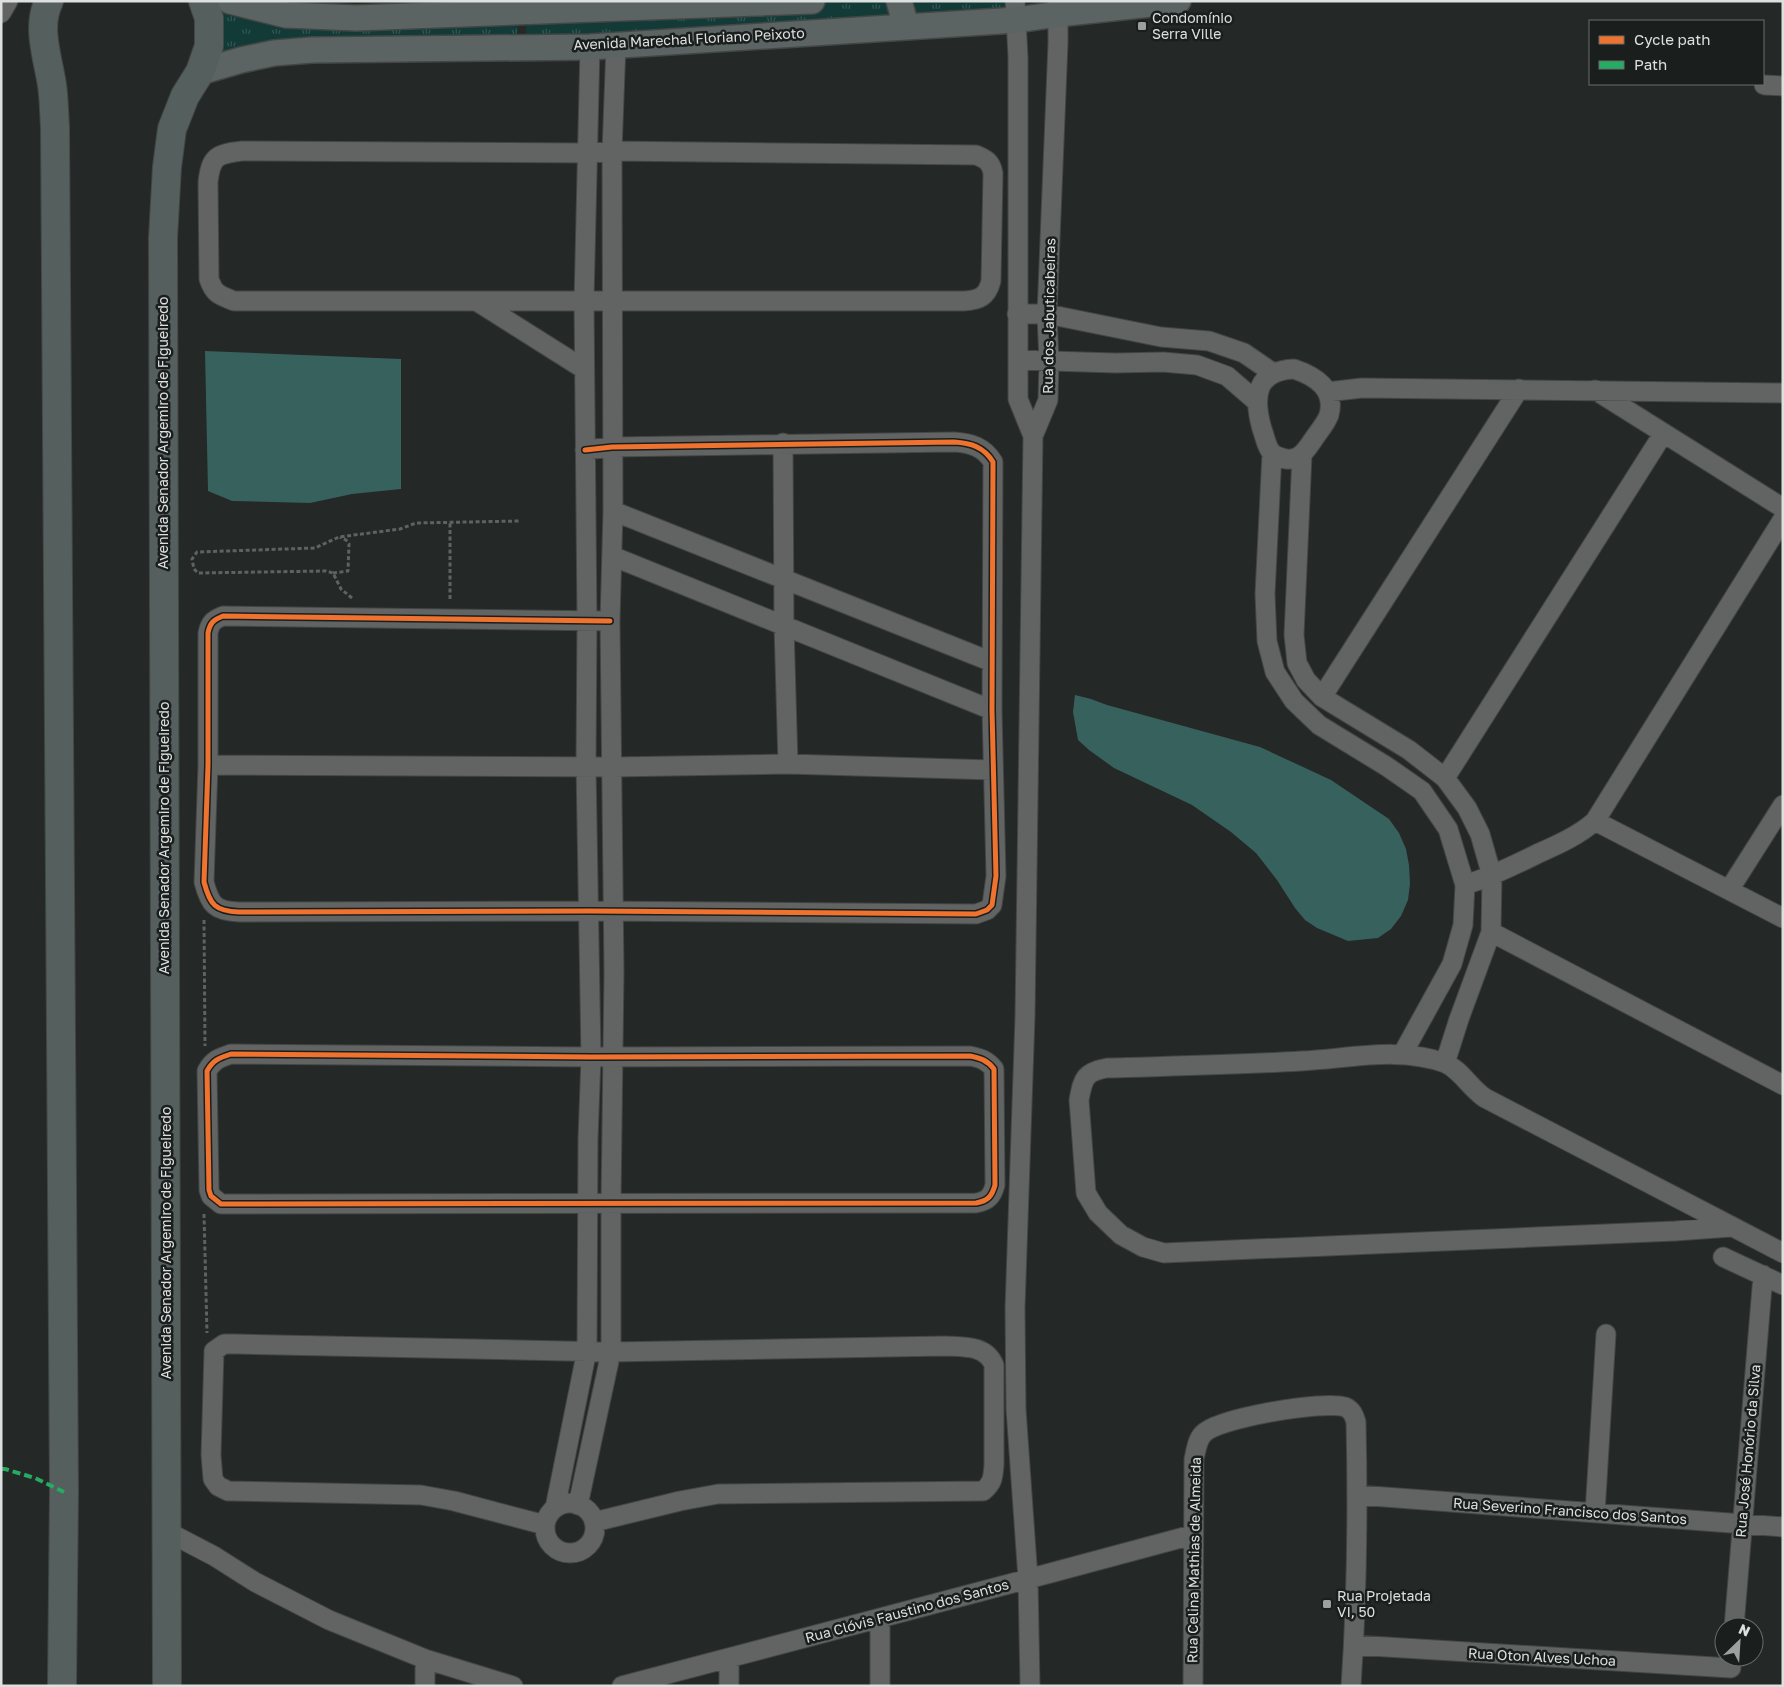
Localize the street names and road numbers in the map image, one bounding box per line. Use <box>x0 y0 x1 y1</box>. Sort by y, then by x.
street label: Avenida Marechal Floriano Peixoto <box>573 24 805 53</box>
street label: Rua dos Jabuticabeiras <box>1039 238 1058 394</box>
street label: Avenida Senador Argemiro de Figueiredo <box>154 297 171 569</box>
street label: Avenida Senador Argemiro de Figueiredo <box>155 702 172 974</box>
street label: Avenida Senador Argemiro de Figueiredo <box>157 1107 174 1379</box>
street label: Rua José Honório da Silva <box>1731 1364 1764 1538</box>
street label: Rua Celina Mathias de Almeida <box>1183 1457 1204 1663</box>
street label: Rua Severino Francisco dos Santos <box>1452 1494 1688 1527</box>
street label: Rua Clóvis Faustino dos Santos <box>803 1575 1011 1646</box>
street label: Rua Oton Alves Uchoa <box>1468 1644 1617 1669</box>

